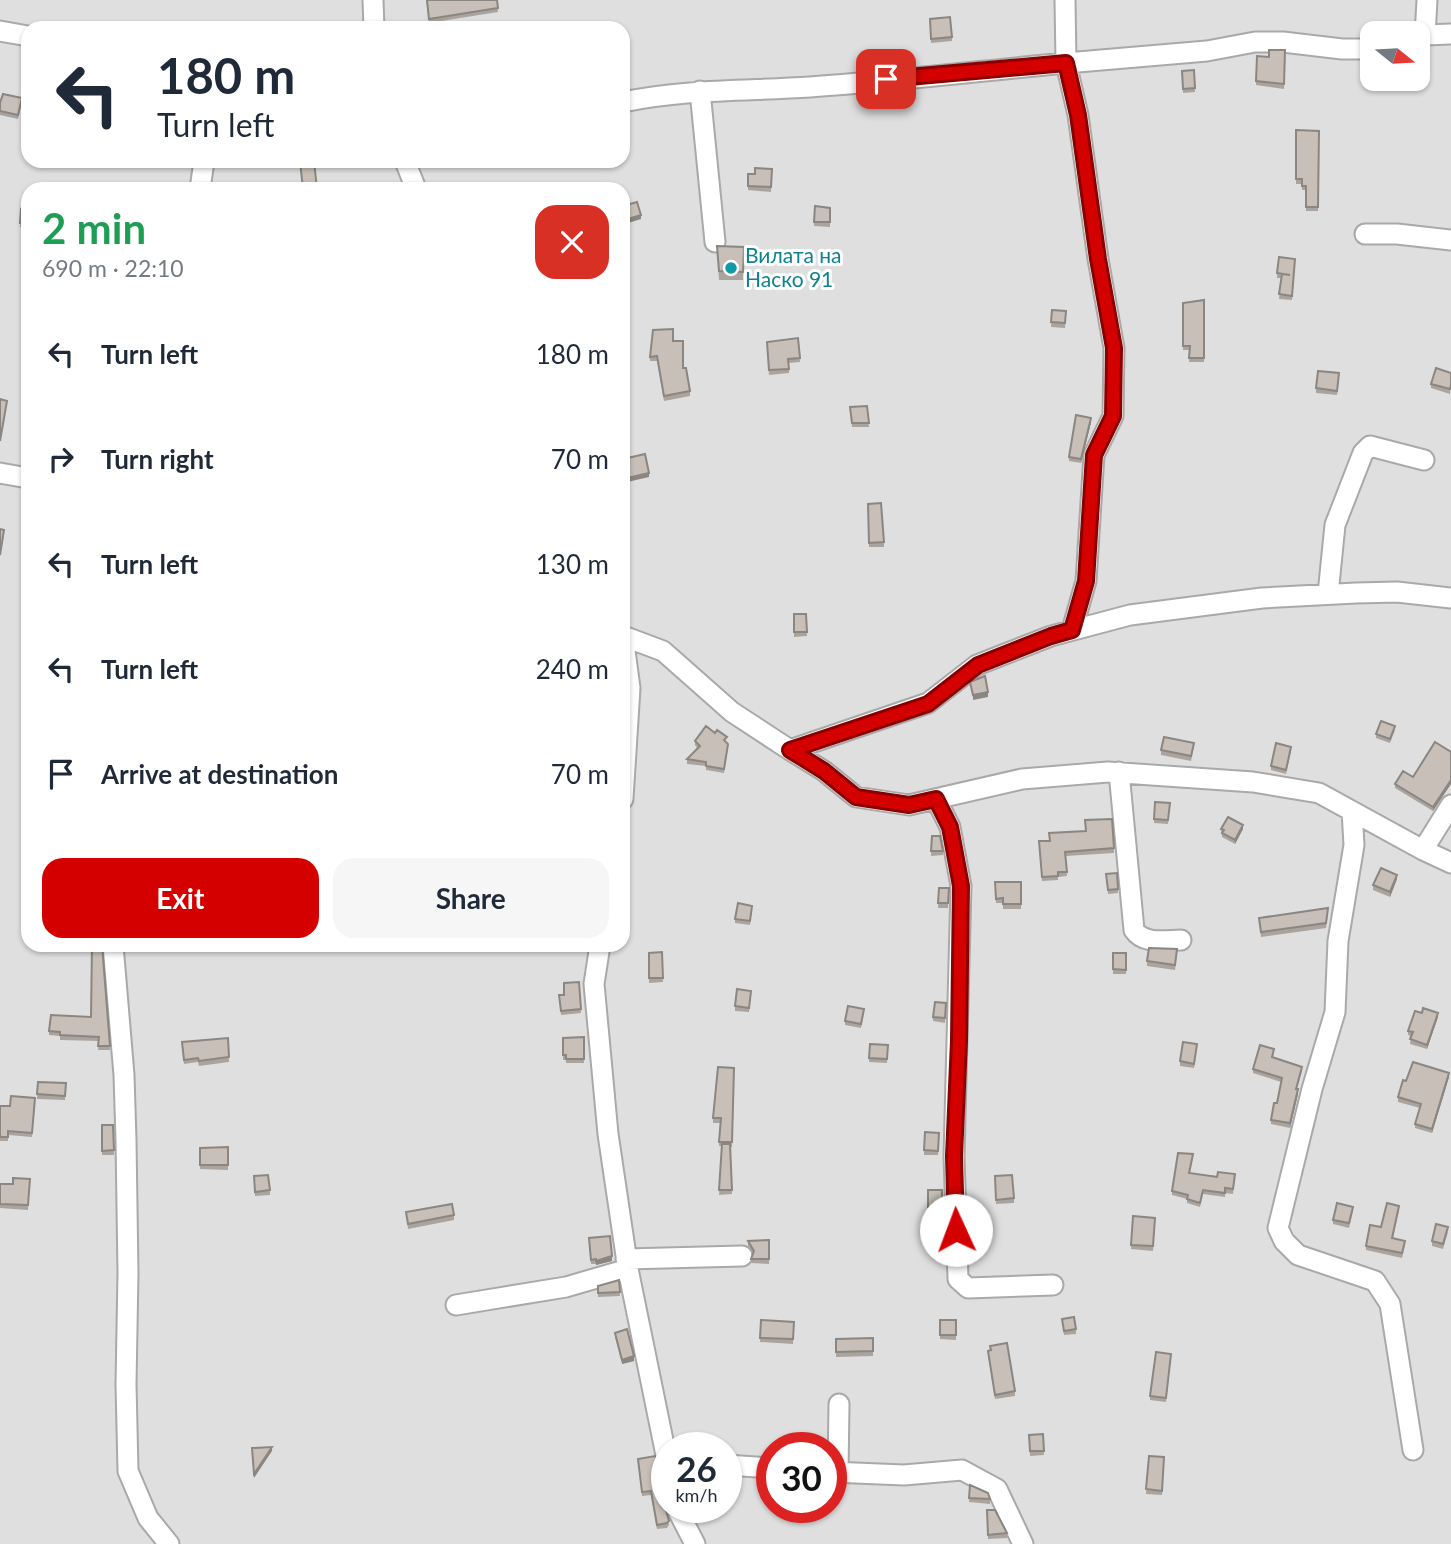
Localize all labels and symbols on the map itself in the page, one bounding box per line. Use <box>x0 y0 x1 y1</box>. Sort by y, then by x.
north arrow <box>1360 21 1430 91</box>
pin <box>856 49 916 109</box>
place label: Вилата на Наско 91 <box>745 242 841 291</box>
marker: Вилата на Наско 91 <box>723 260 739 276</box>
position arrow <box>919 1193 993 1267</box>
speed limit sign: 30 <box>756 1432 847 1523</box>

